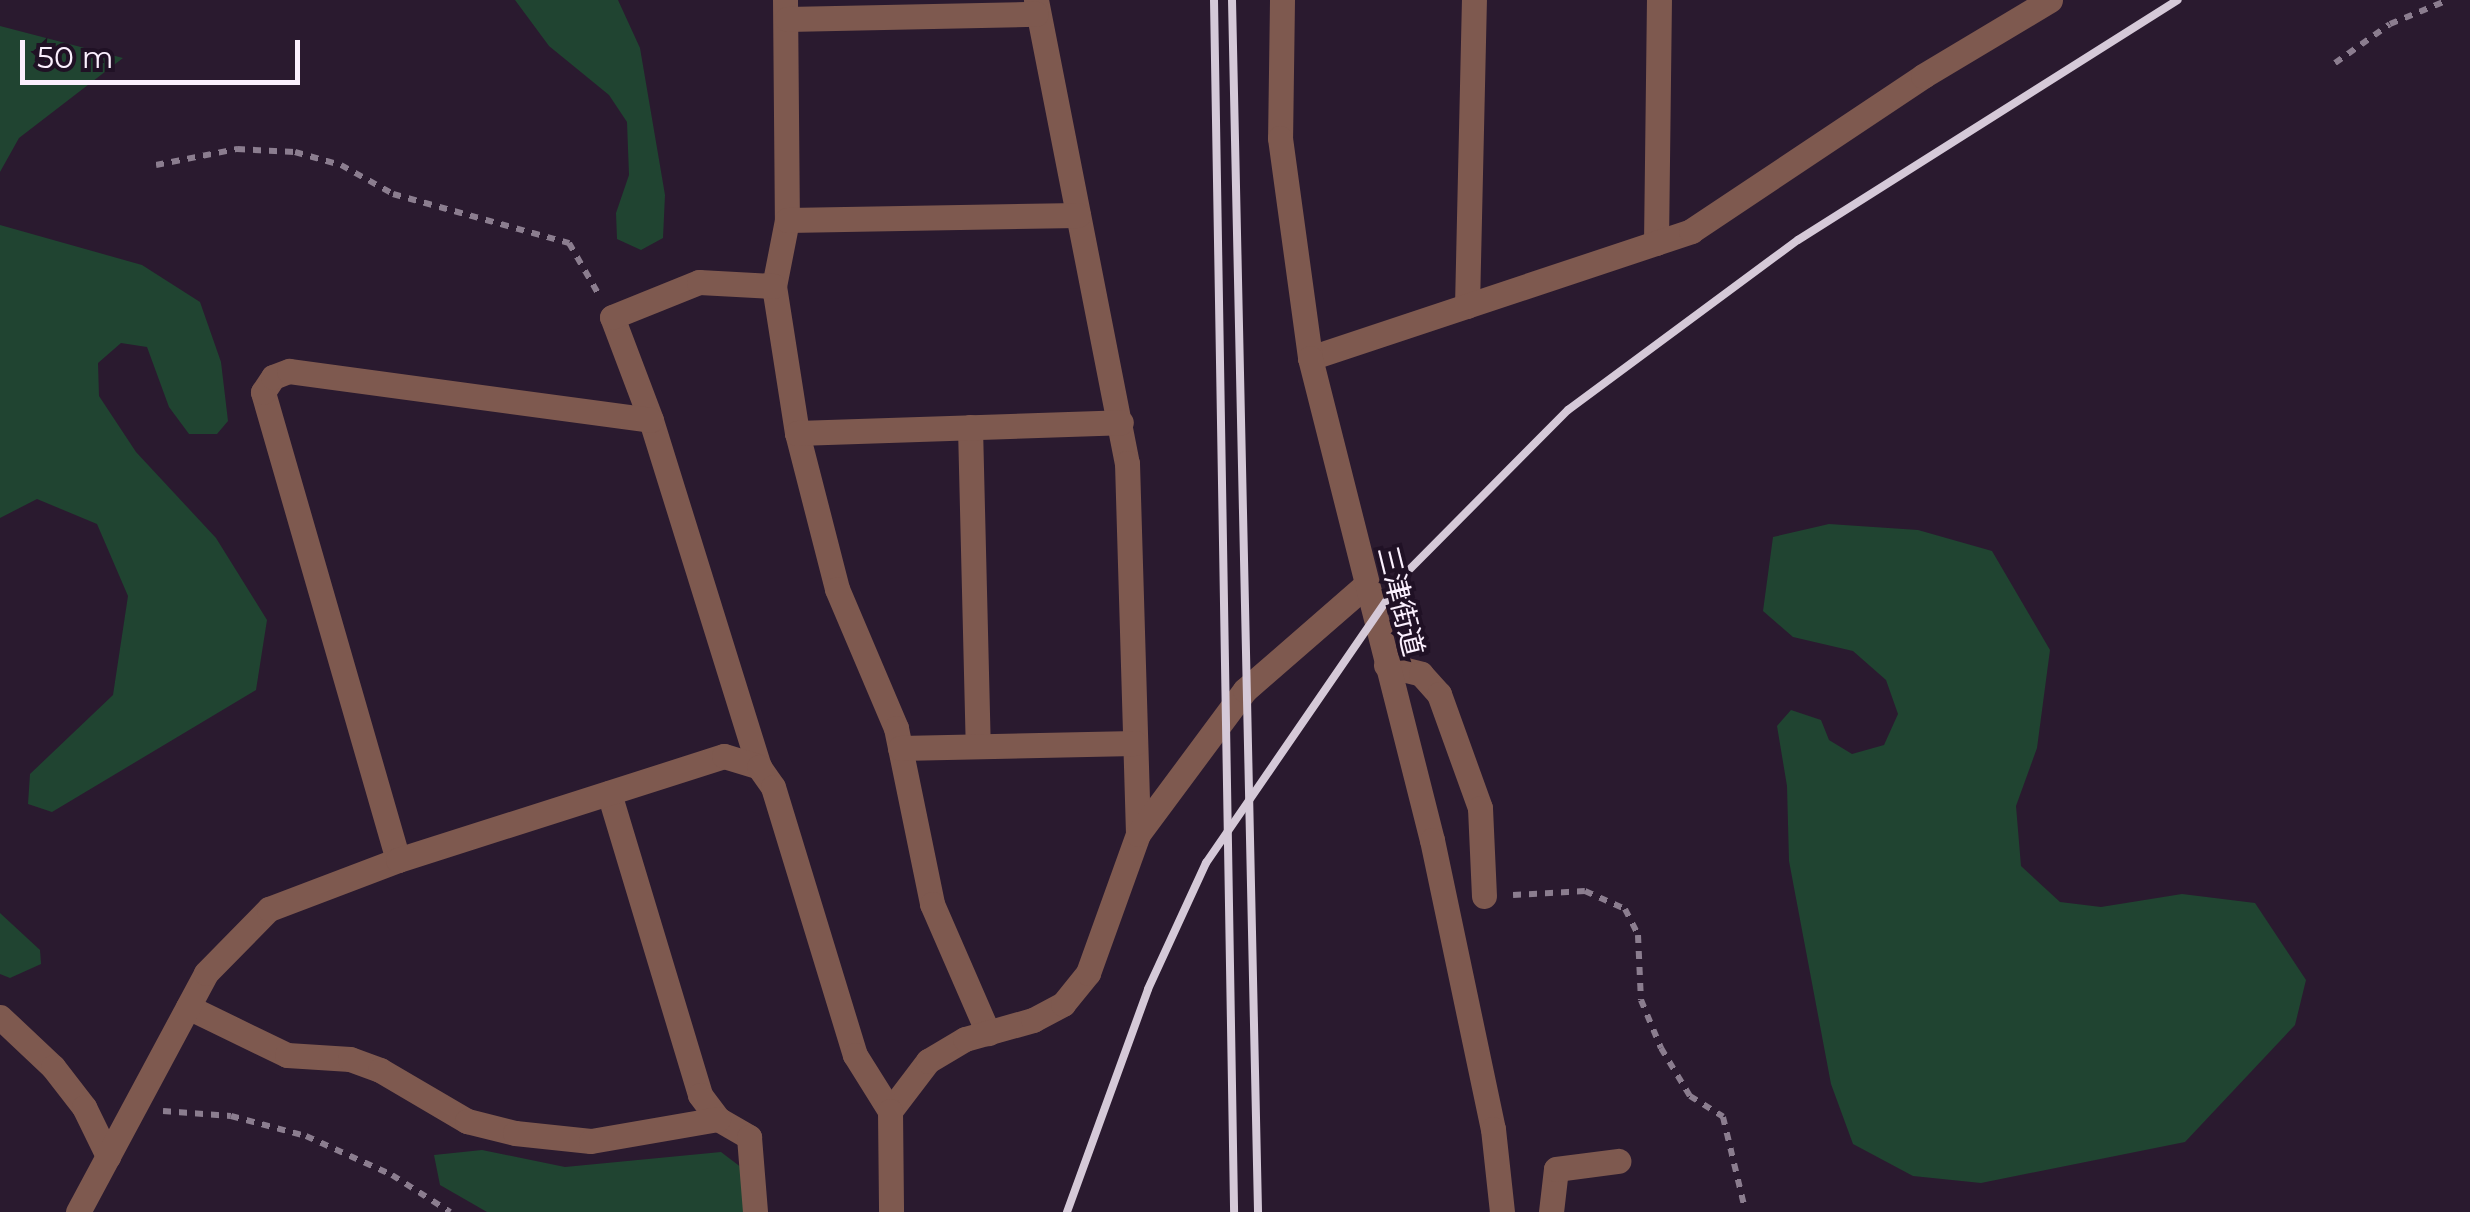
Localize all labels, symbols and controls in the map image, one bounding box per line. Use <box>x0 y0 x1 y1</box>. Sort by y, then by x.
scale bar <box>25 20 305 82</box>
text: 50 m <box>37 39 114 76</box>
street label: 三津街道 <box>1371 543 1431 659</box>

